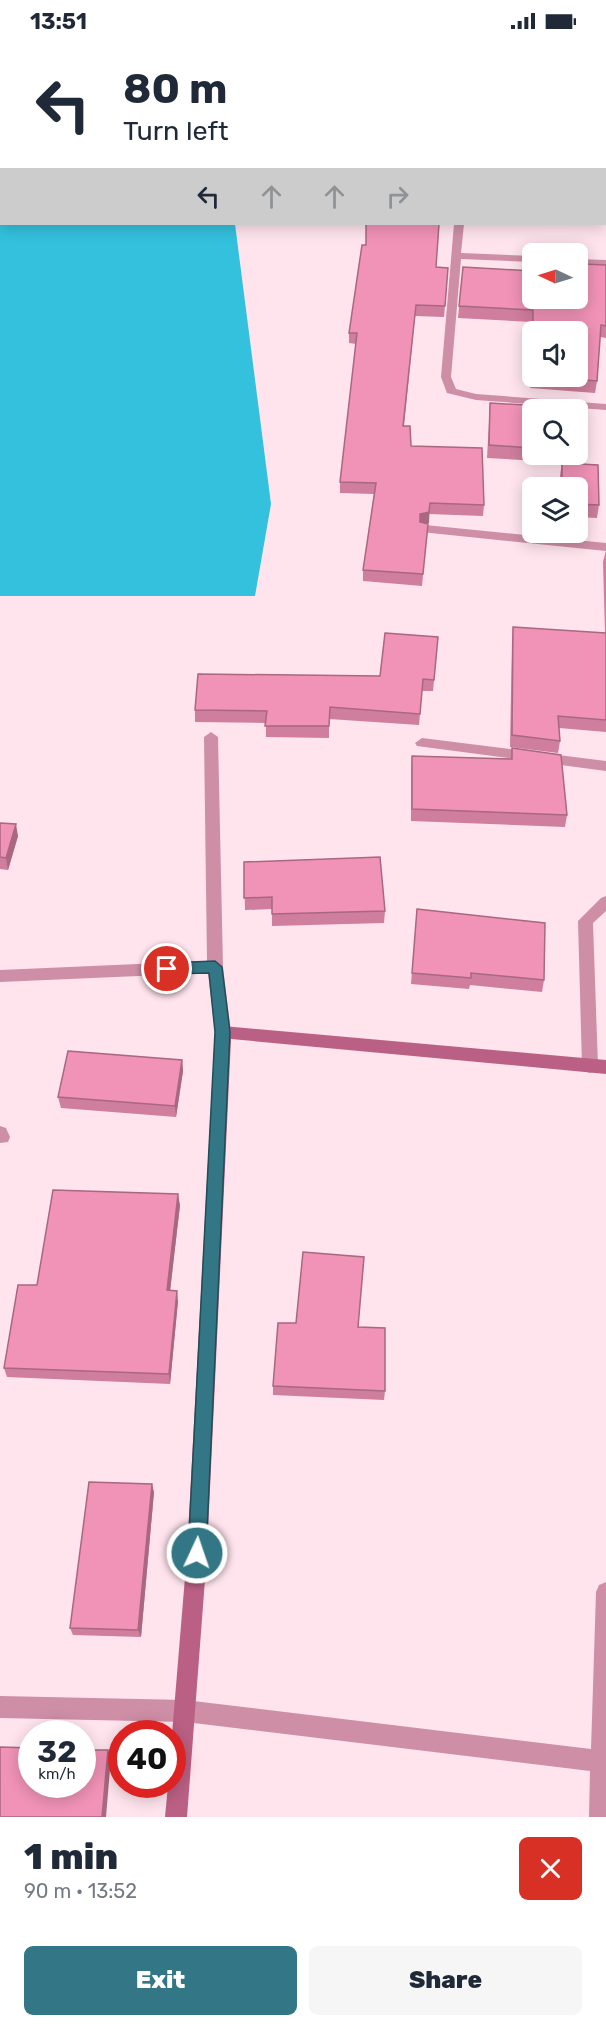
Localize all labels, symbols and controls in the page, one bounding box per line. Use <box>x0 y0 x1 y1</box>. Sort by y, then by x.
text: 13:51 <box>30 8 87 35</box>
text: 80 m <box>123 64 227 114</box>
icon: left <box>24 66 102 144</box>
text: Turn left <box>123 115 228 147</box>
icon: left <box>192 180 225 213</box>
icon: ahead <box>255 180 288 213</box>
icon: ahead <box>318 180 351 213</box>
icon: right <box>381 180 414 213</box>
north arrow <box>522 243 588 309</box>
map controls <box>522 243 588 543</box>
button: sound <box>522 321 588 387</box>
button: search <box>522 399 588 465</box>
button: layers <box>522 477 588 543</box>
pin <box>141 943 192 994</box>
icon: arrive <box>150 952 183 985</box>
position arrow <box>165 1521 229 1585</box>
speed limit sign: 40 <box>108 1720 186 1798</box>
text: 32 <box>37 1734 77 1770</box>
text: km/h <box>38 1765 76 1783</box>
text: 1 min <box>24 1835 118 1878</box>
button: close <box>519 1837 582 1900</box>
text: 90 m · 13:52 <box>24 1879 137 1903</box>
button: Exit <box>24 1946 297 2015</box>
button: Share <box>309 1946 582 2015</box>

